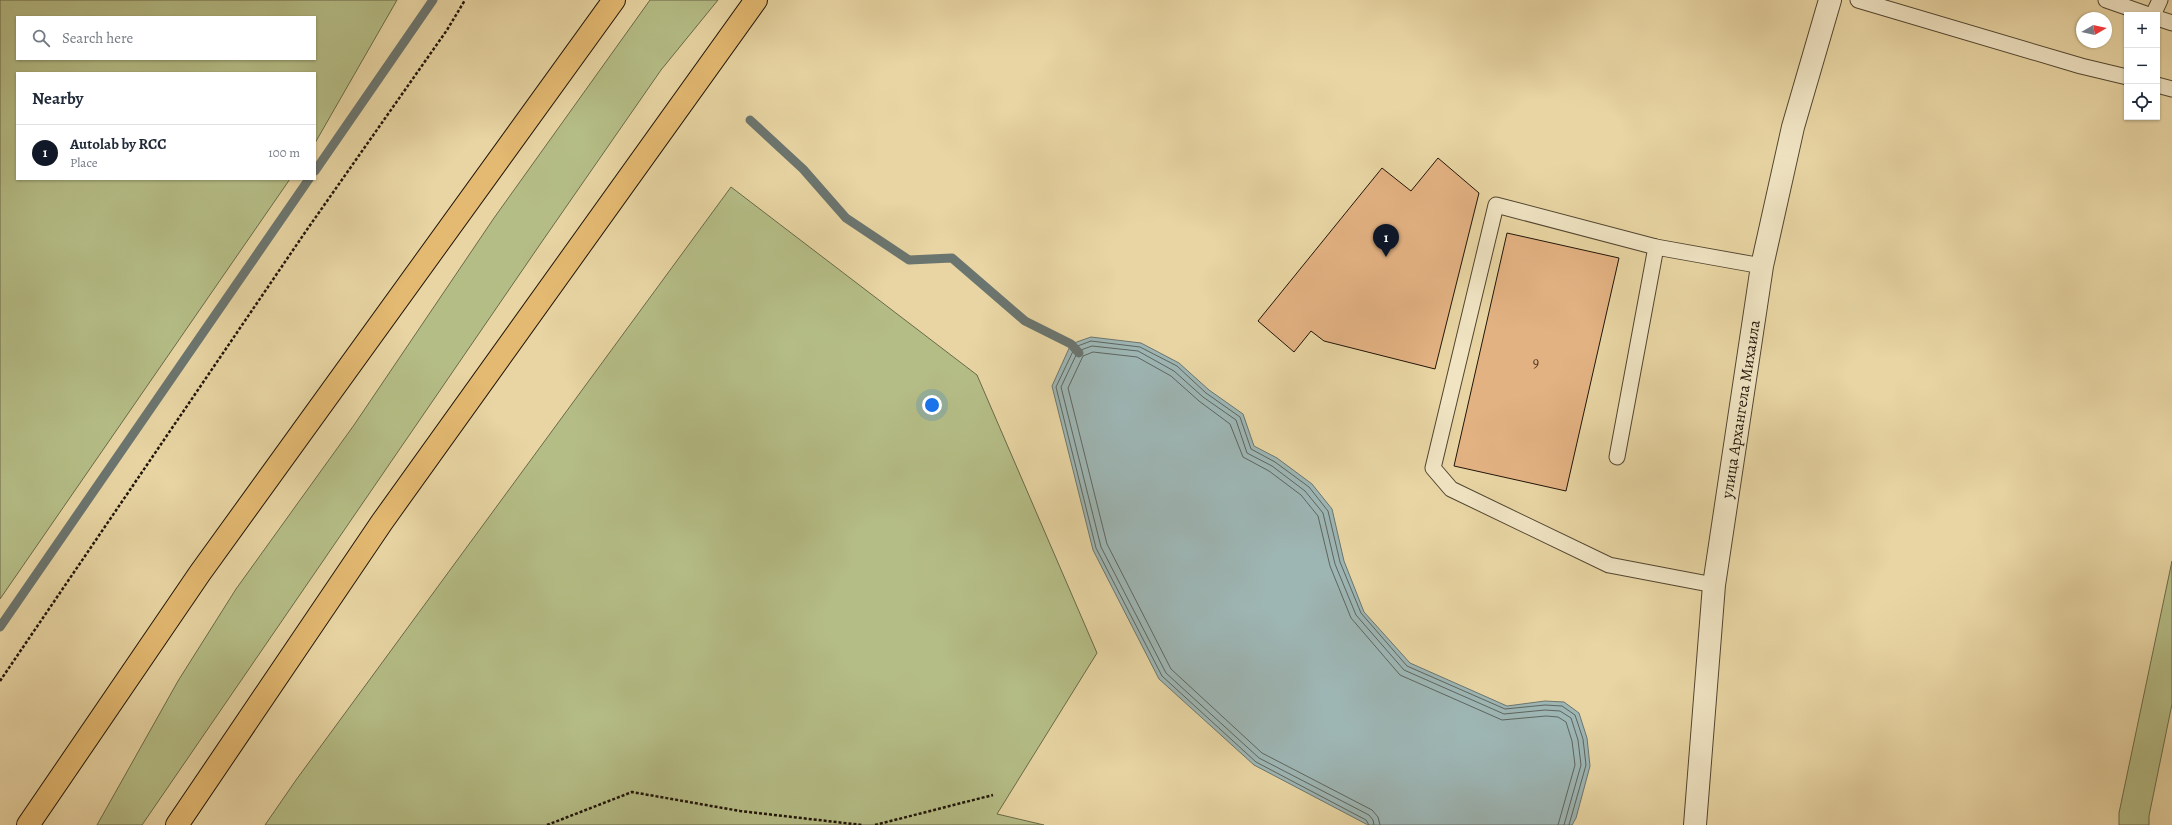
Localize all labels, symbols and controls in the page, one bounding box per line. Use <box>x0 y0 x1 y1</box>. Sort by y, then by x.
north arrow <box>2076 12 2112 48</box>
map controls <box>2124 12 2160 120</box>
button: + <box>2124 12 2160 48</box>
search box <box>16 16 316 60</box>
icon: search <box>30 27 52 49</box>
text: Search here <box>62 28 133 48</box>
button: − <box>2124 48 2160 84</box>
button: locate <box>2124 84 2160 120</box>
text: Nearby <box>32 87 83 110</box>
text: Autolab by RCC <box>70 134 166 154</box>
text: 1 <box>43 144 47 161</box>
text: 100 m <box>268 144 300 161</box>
text: Place <box>70 154 98 171</box>
pin: 1 <box>1373 224 1399 257</box>
street label: улица Архангела Михаила <box>1716 318 1766 501</box>
house number: 9 <box>1533 353 1539 372</box>
your location <box>922 395 942 415</box>

